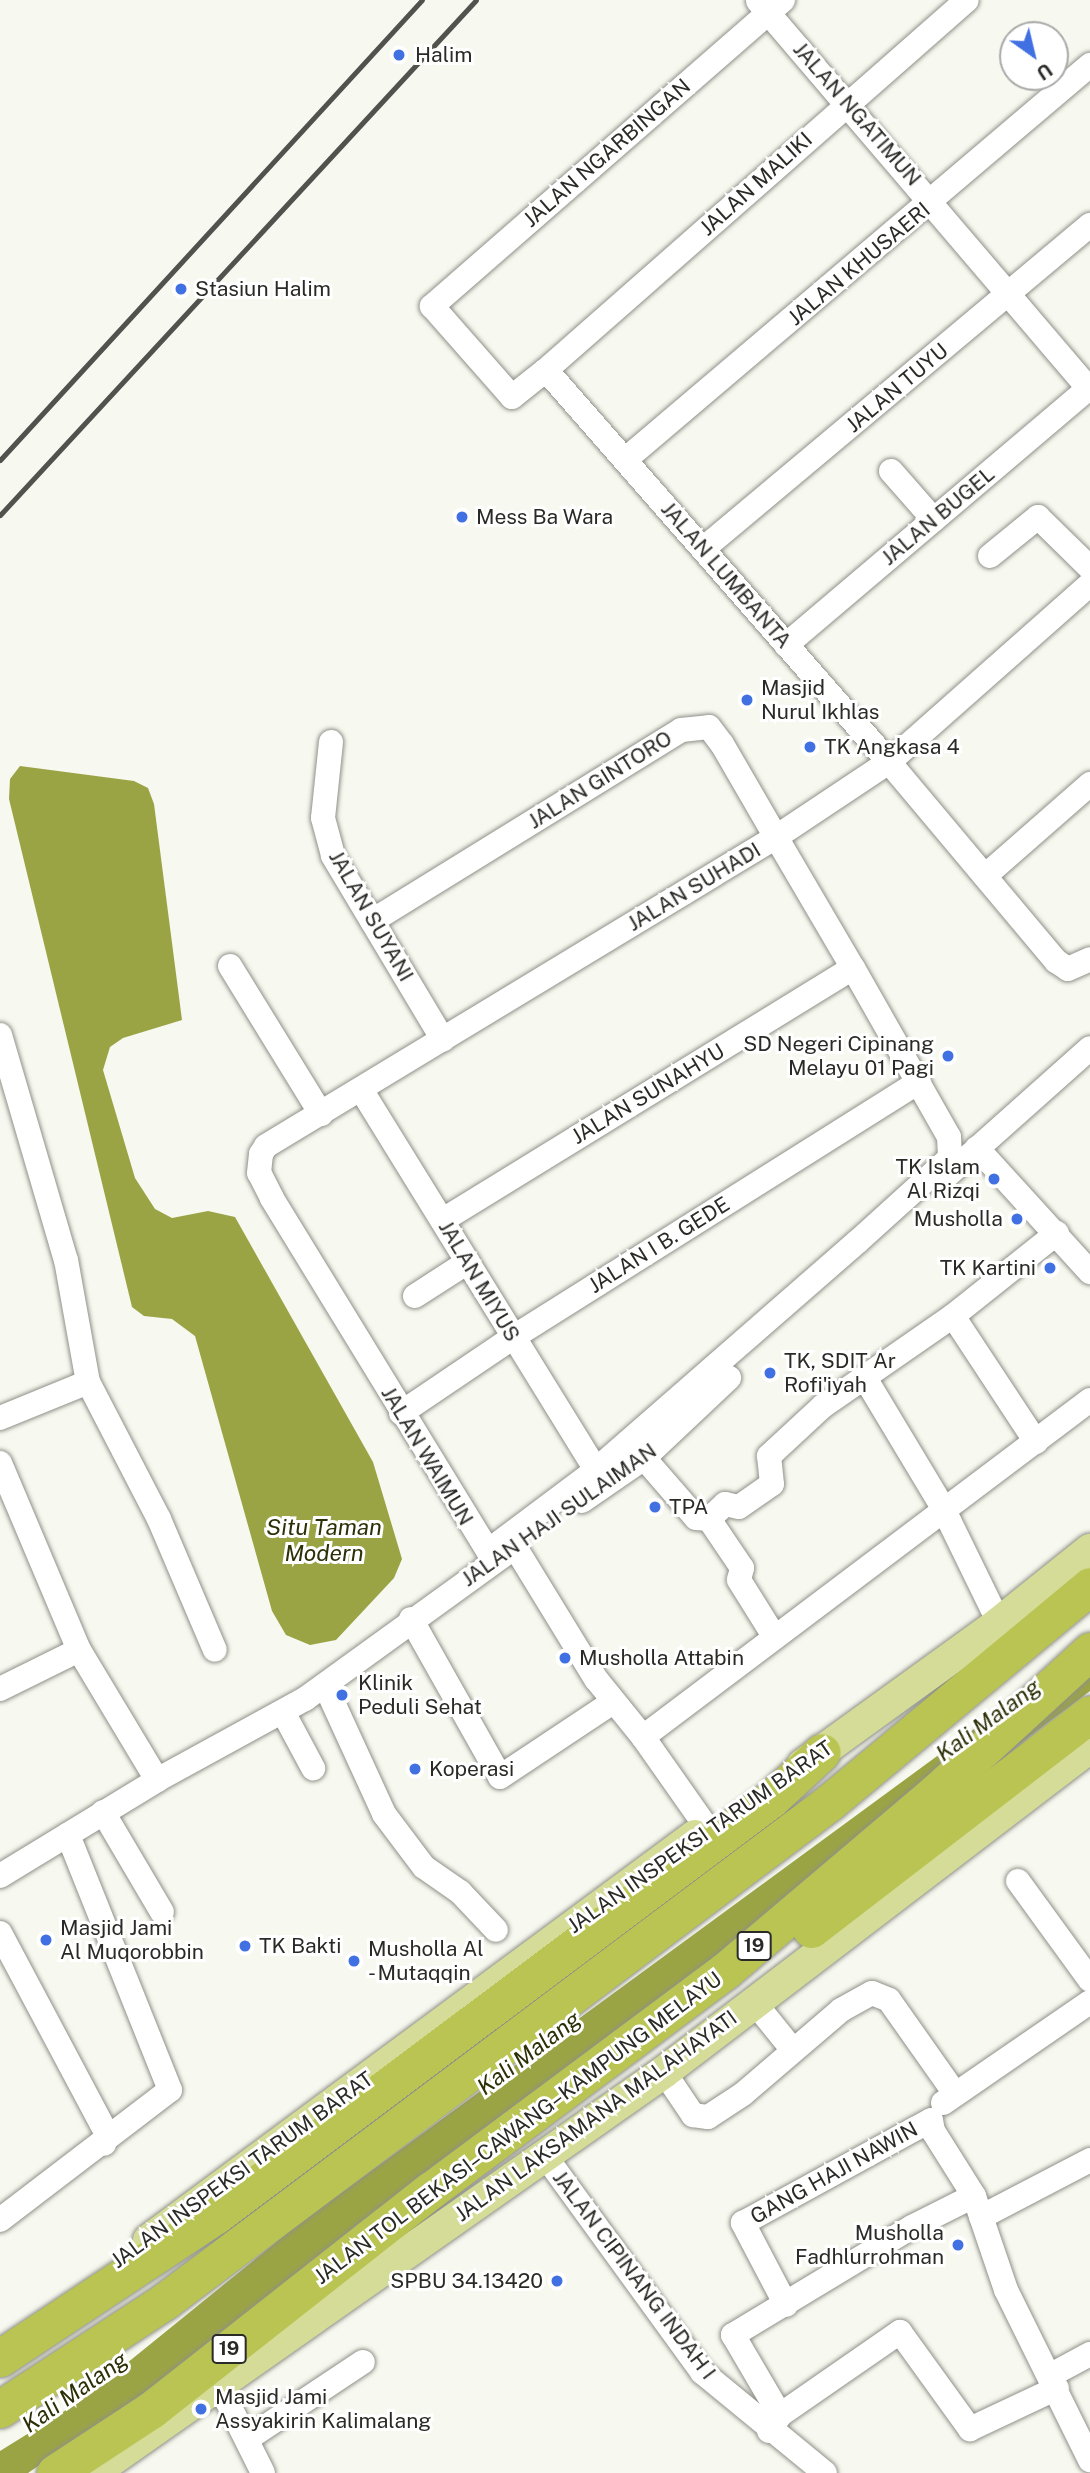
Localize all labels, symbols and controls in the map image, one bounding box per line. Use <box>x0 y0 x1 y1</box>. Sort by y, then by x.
north arrow <box>999 21 1069 91</box>
street label: JALAN NGATIMUN <box>788 37 926 191</box>
place label: Halim <box>415 42 472 68</box>
marker: Halim <box>389 45 409 65</box>
text: U <box>1033 59 1056 85</box>
street label: JALAN NGARBINGAN <box>518 74 696 232</box>
street label: JALAN MALIKI <box>695 127 817 241</box>
street label: JALAN KHUSAERI <box>783 197 935 331</box>
place label: Stasiun Halim <box>195 276 331 302</box>
marker: Stasiun Halim <box>173 281 189 297</box>
street label: JALAN TUYU <box>841 338 953 438</box>
street label: JALAN BUGEL <box>876 461 1000 571</box>
street label: JALAN LUMBANTA <box>656 497 796 653</box>
place label: Mess Ba Wara <box>476 504 614 530</box>
marker: Mess Ba Wara <box>454 509 470 525</box>
place label: Masjid Nurul Ikhlas <box>761 675 879 725</box>
marker: Masjid Nurul Ikhlas <box>739 692 755 708</box>
street label: JALAN GINTORO <box>523 726 677 834</box>
place label: TK Angkasa 4 <box>824 734 960 760</box>
marker: TK Angkasa 4 <box>802 739 818 755</box>
street label: JALAN SUHADI <box>623 837 765 937</box>
street label: JALAN SUYANI <box>323 846 419 986</box>
place label: SD Negeri Cipinang Melayu 01 Pagi <box>743 1031 934 1081</box>
street label: JALAN SUNAHYU <box>567 1038 729 1150</box>
marker: SD Negeri Cipinang Melayu 01 Pagi <box>940 1048 956 1064</box>
place label: TK Islam Al Rizqi <box>896 1154 980 1204</box>
marker: TK Islam Al Rizqi <box>986 1171 1002 1187</box>
street label: JALAN I B. GEDE <box>584 1191 734 1299</box>
place label: Musholla <box>914 1206 1003 1232</box>
marker: Musholla <box>1009 1211 1025 1227</box>
street label: JALAN MIYUS <box>433 1216 525 1346</box>
place label: TK Kartini <box>940 1255 1036 1281</box>
marker: TK Kartini <box>1042 1260 1058 1276</box>
place label: TK, SDIT Ar Rofi'iyah <box>784 1348 896 1398</box>
marker: TK, SDIT Ar Rofi'iyah <box>762 1365 778 1381</box>
street label: JALAN WAIMUN <box>375 1382 479 1530</box>
street label: JALAN HAJI SULAIMAN <box>457 1438 661 1592</box>
place label: TPA <box>669 1494 708 1520</box>
marker: TPA <box>647 1499 663 1515</box>
water label: Situ Taman Modern <box>266 1513 382 1567</box>
place label: Musholla Attabin <box>579 1645 744 1671</box>
marker: Musholla Attabin <box>557 1650 573 1666</box>
place label: Klinik Peduli Sehat <box>358 1670 482 1720</box>
water label: Kali Malang <box>930 1673 1046 1767</box>
marker: Klinik Peduli Sehat <box>332 1685 352 1705</box>
street label: JALAN INSPEKSI TARUM BARAT <box>562 1735 838 1939</box>
place label: Koperasi <box>429 1756 514 1782</box>
marker: Koperasi <box>407 1761 423 1777</box>
place label: Masjid Jami Al Muqorobbin <box>60 1915 204 1965</box>
road number: 19 <box>736 1930 772 1962</box>
marker: Masjid Jami Al Muqorobbin <box>38 1932 54 1948</box>
place label: TK Bakti <box>259 1933 341 1959</box>
place label: Musholla Al - Mutaqqin <box>368 1936 484 1986</box>
marker: TK Bakti <box>237 1938 253 1954</box>
marker: Musholla Al - Mutaqqin <box>346 1953 362 1969</box>
street label: JALAN TOL BEKASI–CAWANG–KAMPUNG MELAYU <box>309 1966 727 2290</box>
street label: JALAN LAKSAMANA MALAHAYATI <box>450 2005 742 2227</box>
water label: Kali Malang <box>472 2005 586 2101</box>
street label: JALAN INSPEKSI TARUM BARAT <box>106 2066 378 2274</box>
street label: GANG HAJI NAWIN <box>746 2117 922 2229</box>
street label: JALAN CIPINANG INDAH I <box>547 2166 721 2384</box>
place label: Musholla Fadhlurrohman <box>795 2220 944 2270</box>
marker: Musholla Fadhlurrohman <box>950 2237 966 2253</box>
place label: SPBU 34.13420 <box>390 2268 543 2294</box>
marker: SPBU 34.13420 <box>549 2273 565 2289</box>
road number: 19 <box>212 2334 246 2364</box>
water label: Kali Malang <box>17 2346 133 2438</box>
place label: Masjid Jami Assyakirin Kalimalang <box>215 2384 431 2434</box>
marker: Masjid Jami Assyakirin Kalimalang <box>193 2401 209 2417</box>

